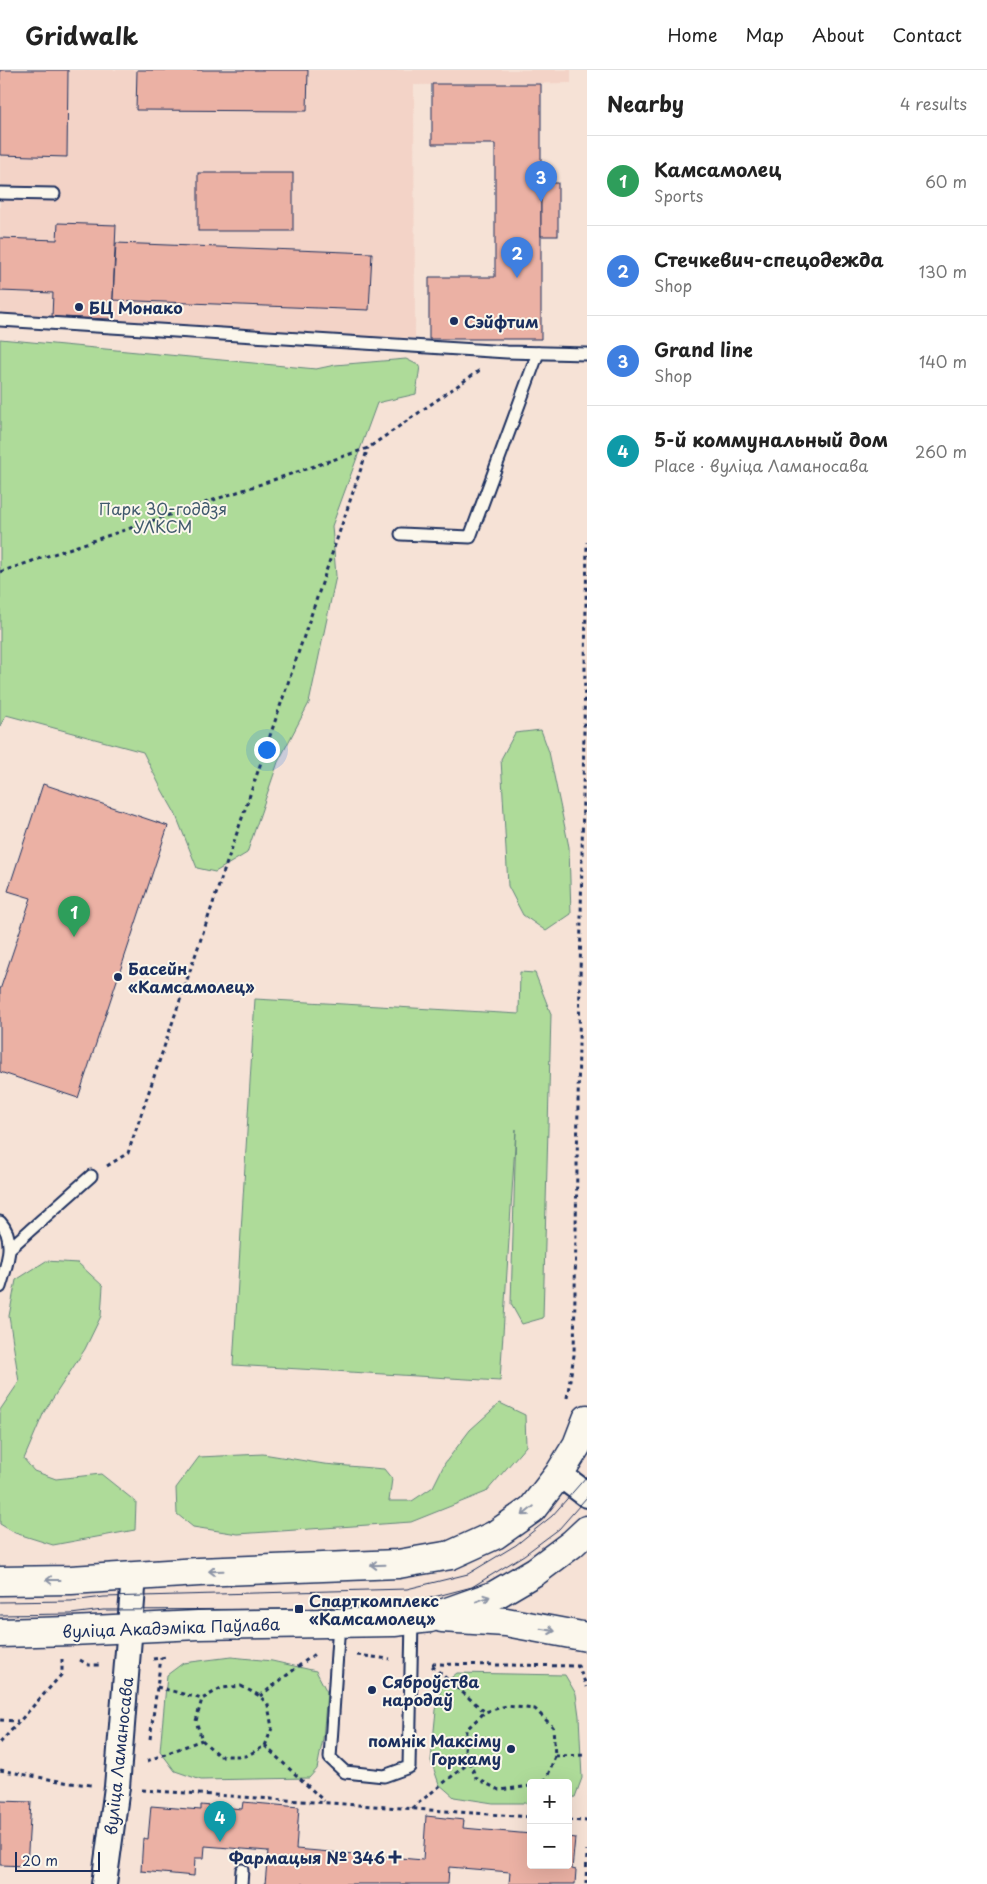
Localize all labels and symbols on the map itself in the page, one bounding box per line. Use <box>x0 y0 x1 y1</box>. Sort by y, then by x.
pin: 3 <box>525 161 557 202</box>
pin: 2 <box>501 237 533 278</box>
place label: БЦ Монако <box>89 295 183 319</box>
marker: БЦ Монако <box>73 301 85 313</box>
place label: Сэйфтим <box>464 309 539 333</box>
marker: Сэйфтим <box>448 315 460 327</box>
park label: Парк 30-годдзя УЛКСМ <box>99 496 227 538</box>
your location <box>254 737 280 763</box>
pin: 1 <box>58 896 90 937</box>
place label: Басейн «Камсамолец» <box>128 956 255 998</box>
marker: Басейн «Камсамолец» <box>112 971 124 983</box>
one-way arrow <box>521 1505 534 1516</box>
one-way arrow <box>370 1560 386 1569</box>
one-way arrow <box>208 1567 224 1576</box>
one-way arrow <box>46 1575 62 1585</box>
place label: Спарткомплекс «Камсамолец» <box>309 1588 439 1630</box>
one-way arrow <box>474 1594 490 1603</box>
marker: Спарткомплекс «Камсамолец» <box>293 1603 305 1615</box>
street label: вуліца Акадэміка Паўлава <box>62 1611 280 1643</box>
one-way arrow <box>540 1625 556 1635</box>
place label: Сяброўства народаў <box>382 1669 479 1711</box>
street label: вуліца Ламаносава <box>98 1676 138 1836</box>
marker: Сяброўства народаў <box>366 1684 378 1696</box>
place label: помнік Максіму Горкаму <box>368 1728 501 1770</box>
marker: помнік Максіму Горкаму <box>505 1743 517 1755</box>
pin: 4 <box>204 1801 236 1842</box>
place label: Фармацыя № 346 <box>229 1845 385 1869</box>
scale bar <box>15 1849 100 1872</box>
marker: Фармацыя № 346 <box>389 1851 401 1863</box>

